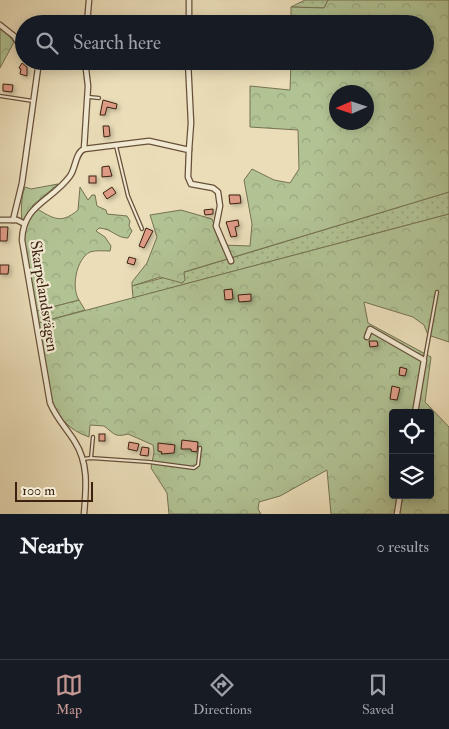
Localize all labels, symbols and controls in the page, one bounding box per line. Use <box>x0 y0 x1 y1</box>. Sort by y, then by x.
search box <box>15 15 434 70</box>
icon: search <box>33 29 61 57</box>
text: Search here <box>73 31 161 55</box>
north arrow <box>329 85 374 130</box>
street label: Skarpelandsvägen <box>24 239 63 353</box>
map controls <box>389 409 434 499</box>
button: locate <box>389 409 434 454</box>
button: layers <box>389 454 434 499</box>
scale bar <box>15 479 92 502</box>
text: 100 m <box>22 482 55 499</box>
text: Nearby <box>20 533 83 560</box>
text: 0 results <box>376 537 429 557</box>
tab: Map <box>55 671 83 718</box>
tab: Directions <box>193 671 252 718</box>
tab: Saved <box>362 671 394 718</box>

